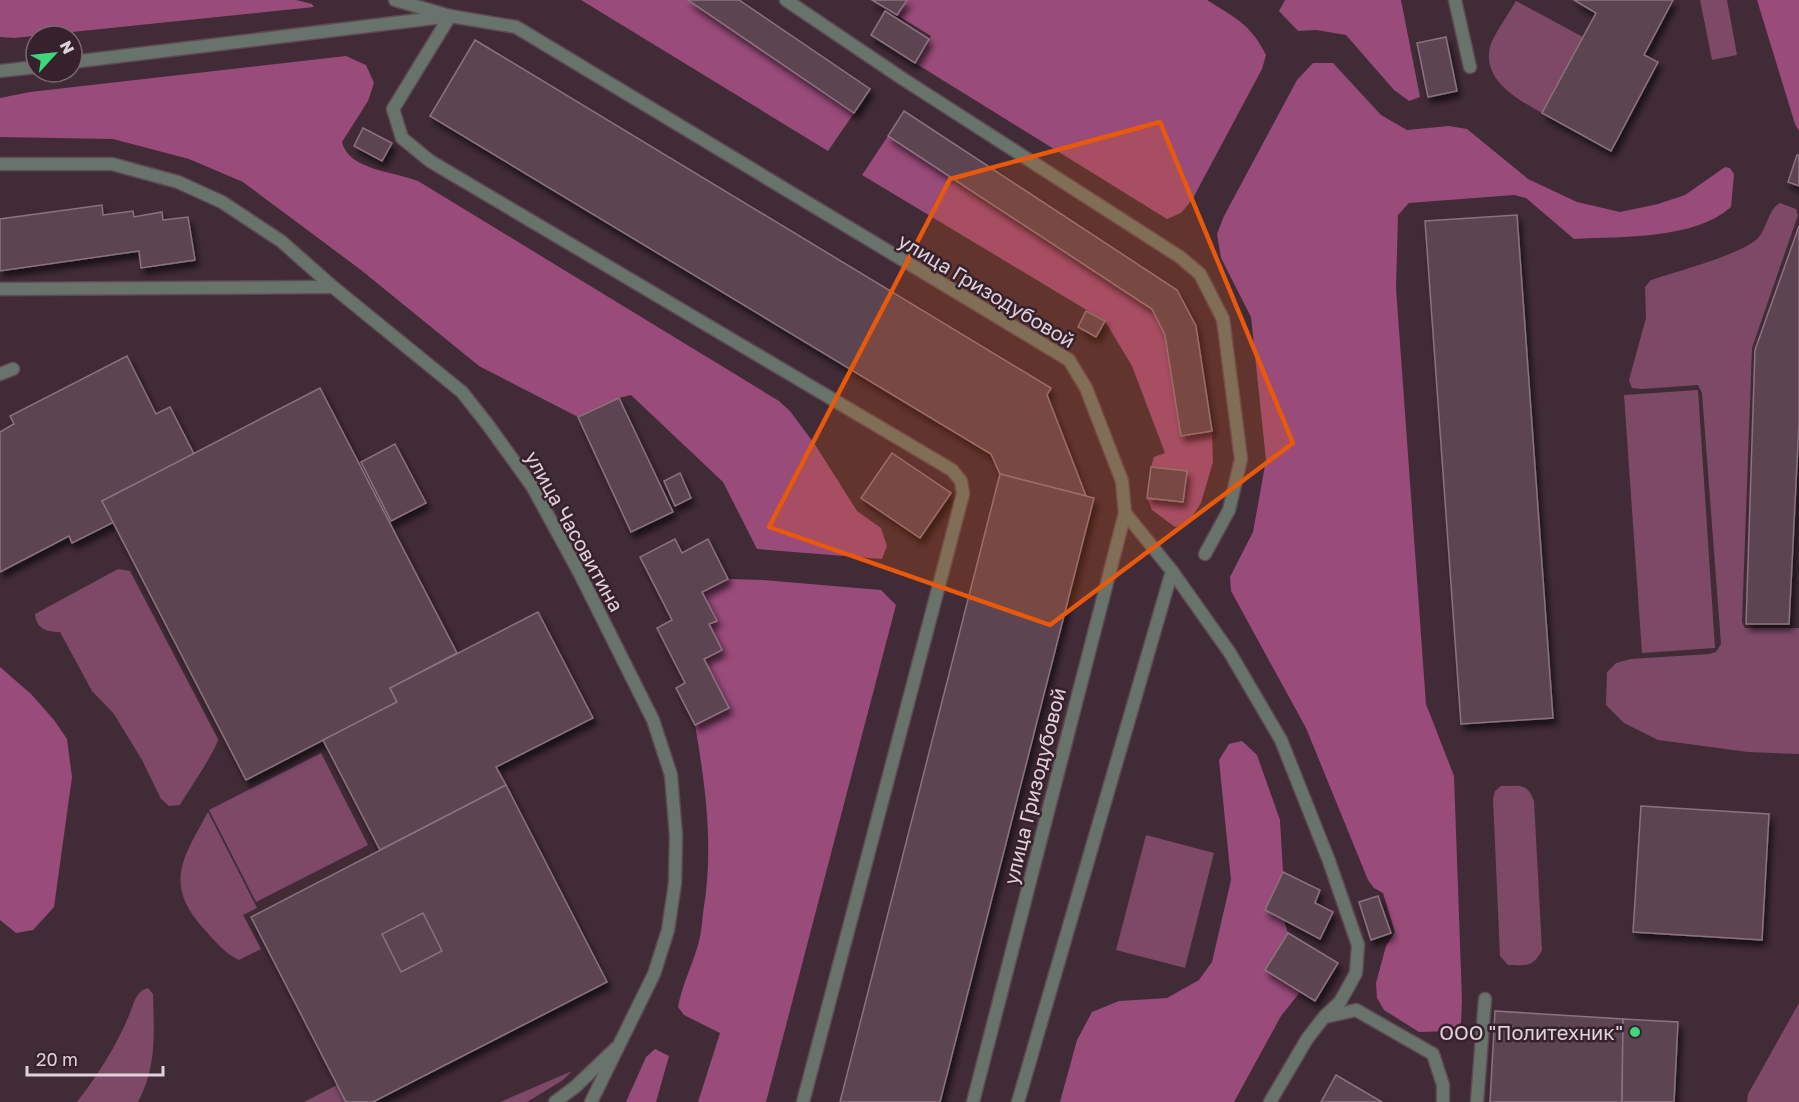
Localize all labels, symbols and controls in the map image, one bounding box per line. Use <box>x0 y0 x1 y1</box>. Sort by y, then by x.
north arrow <box>24 24 84 84</box>
text: N <box>56 37 79 57</box>
street label: улица Гризодубовой <box>894 228 1080 352</box>
street label: улица Часовитина <box>521 446 629 616</box>
street label: улица Гризодубовой <box>998 685 1070 887</box>
place label: ООО "Политехник" <box>1439 1020 1623 1044</box>
marker: ООО "Политехник" <box>1628 1025 1642 1039</box>
scale bar <box>27 1039 164 1077</box>
text: 20 m <box>36 1048 78 1070</box>

